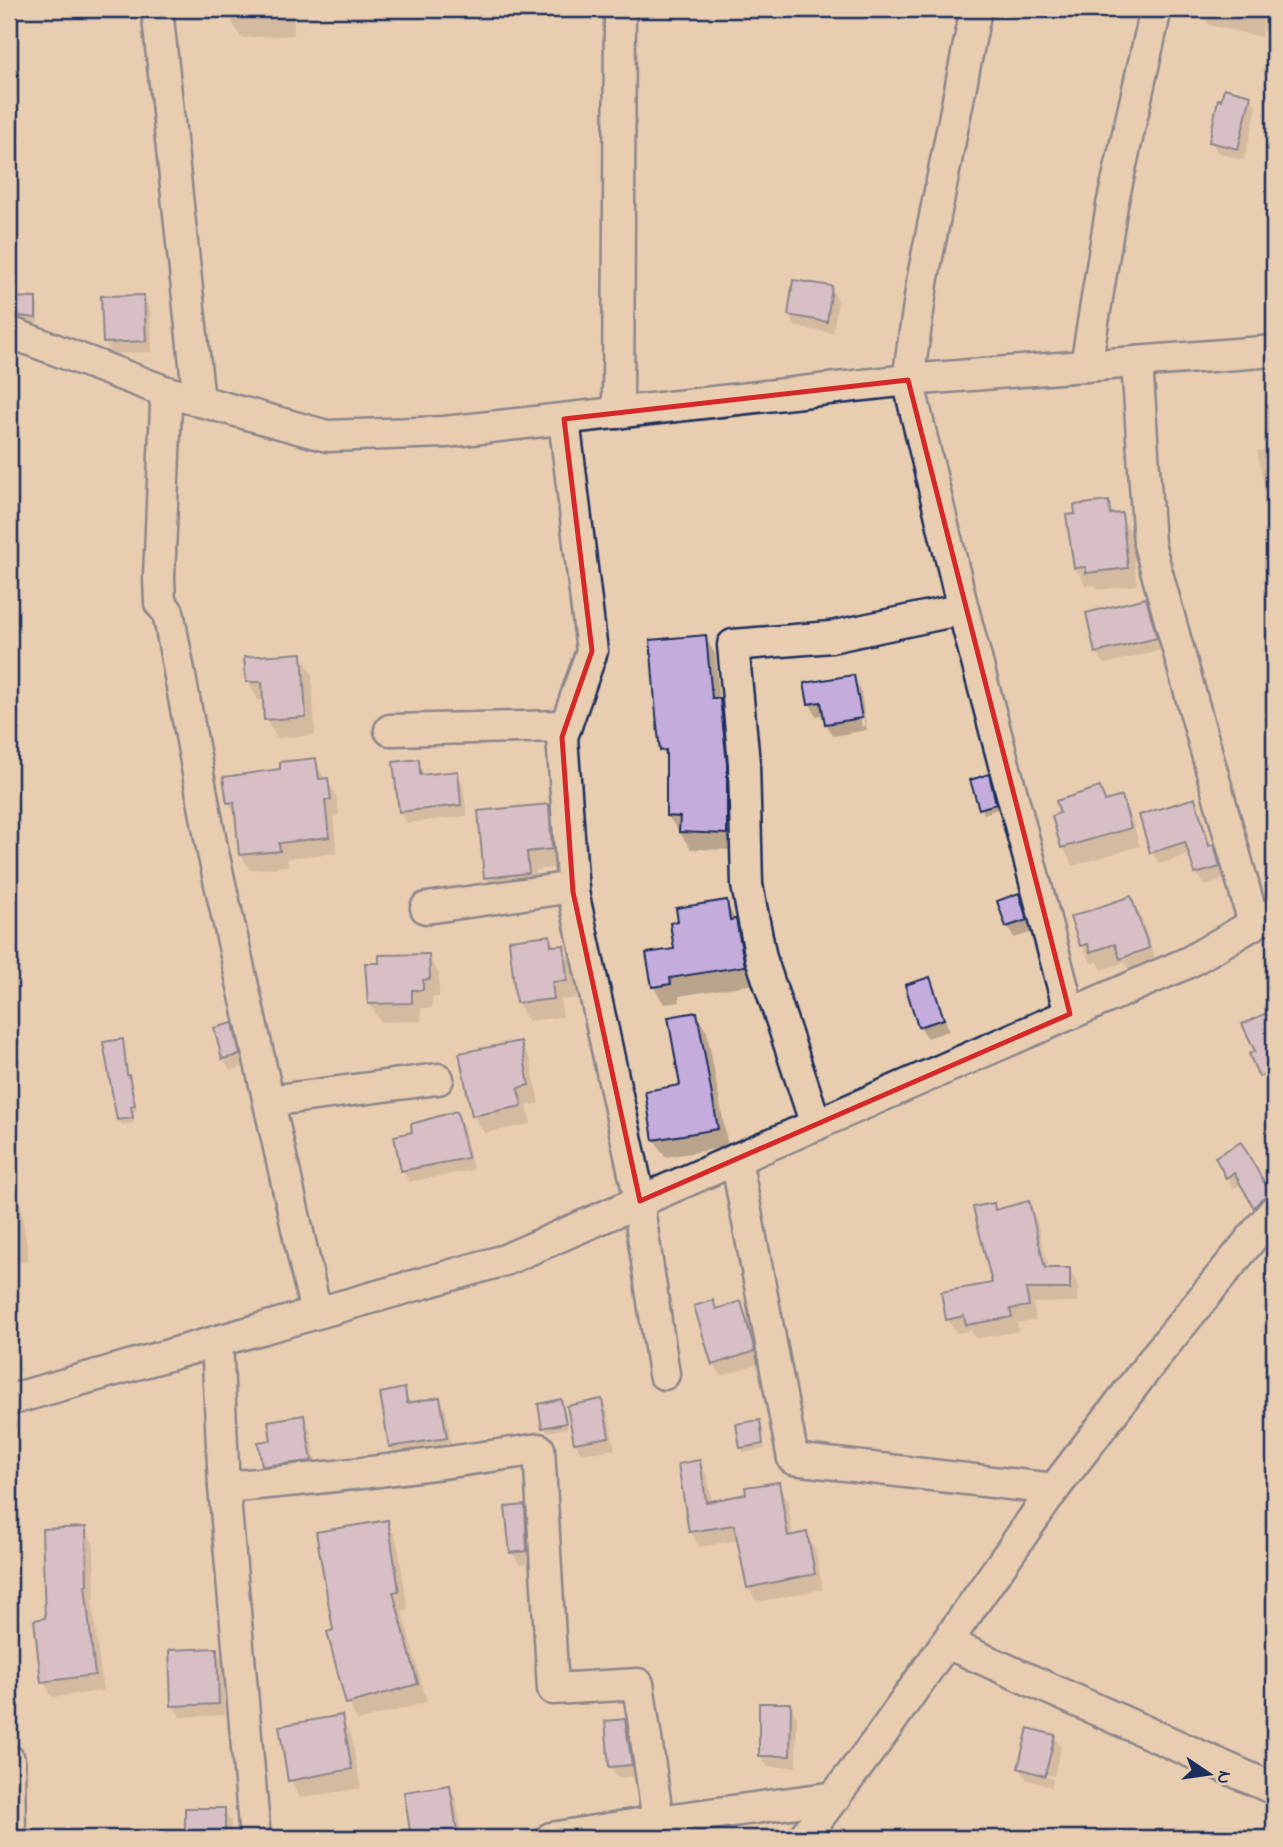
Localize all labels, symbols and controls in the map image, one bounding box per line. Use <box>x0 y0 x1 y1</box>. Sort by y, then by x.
north arrow <box>1174 1738 1244 1808</box>
text: N <box>1208 1768 1238 1787</box>

